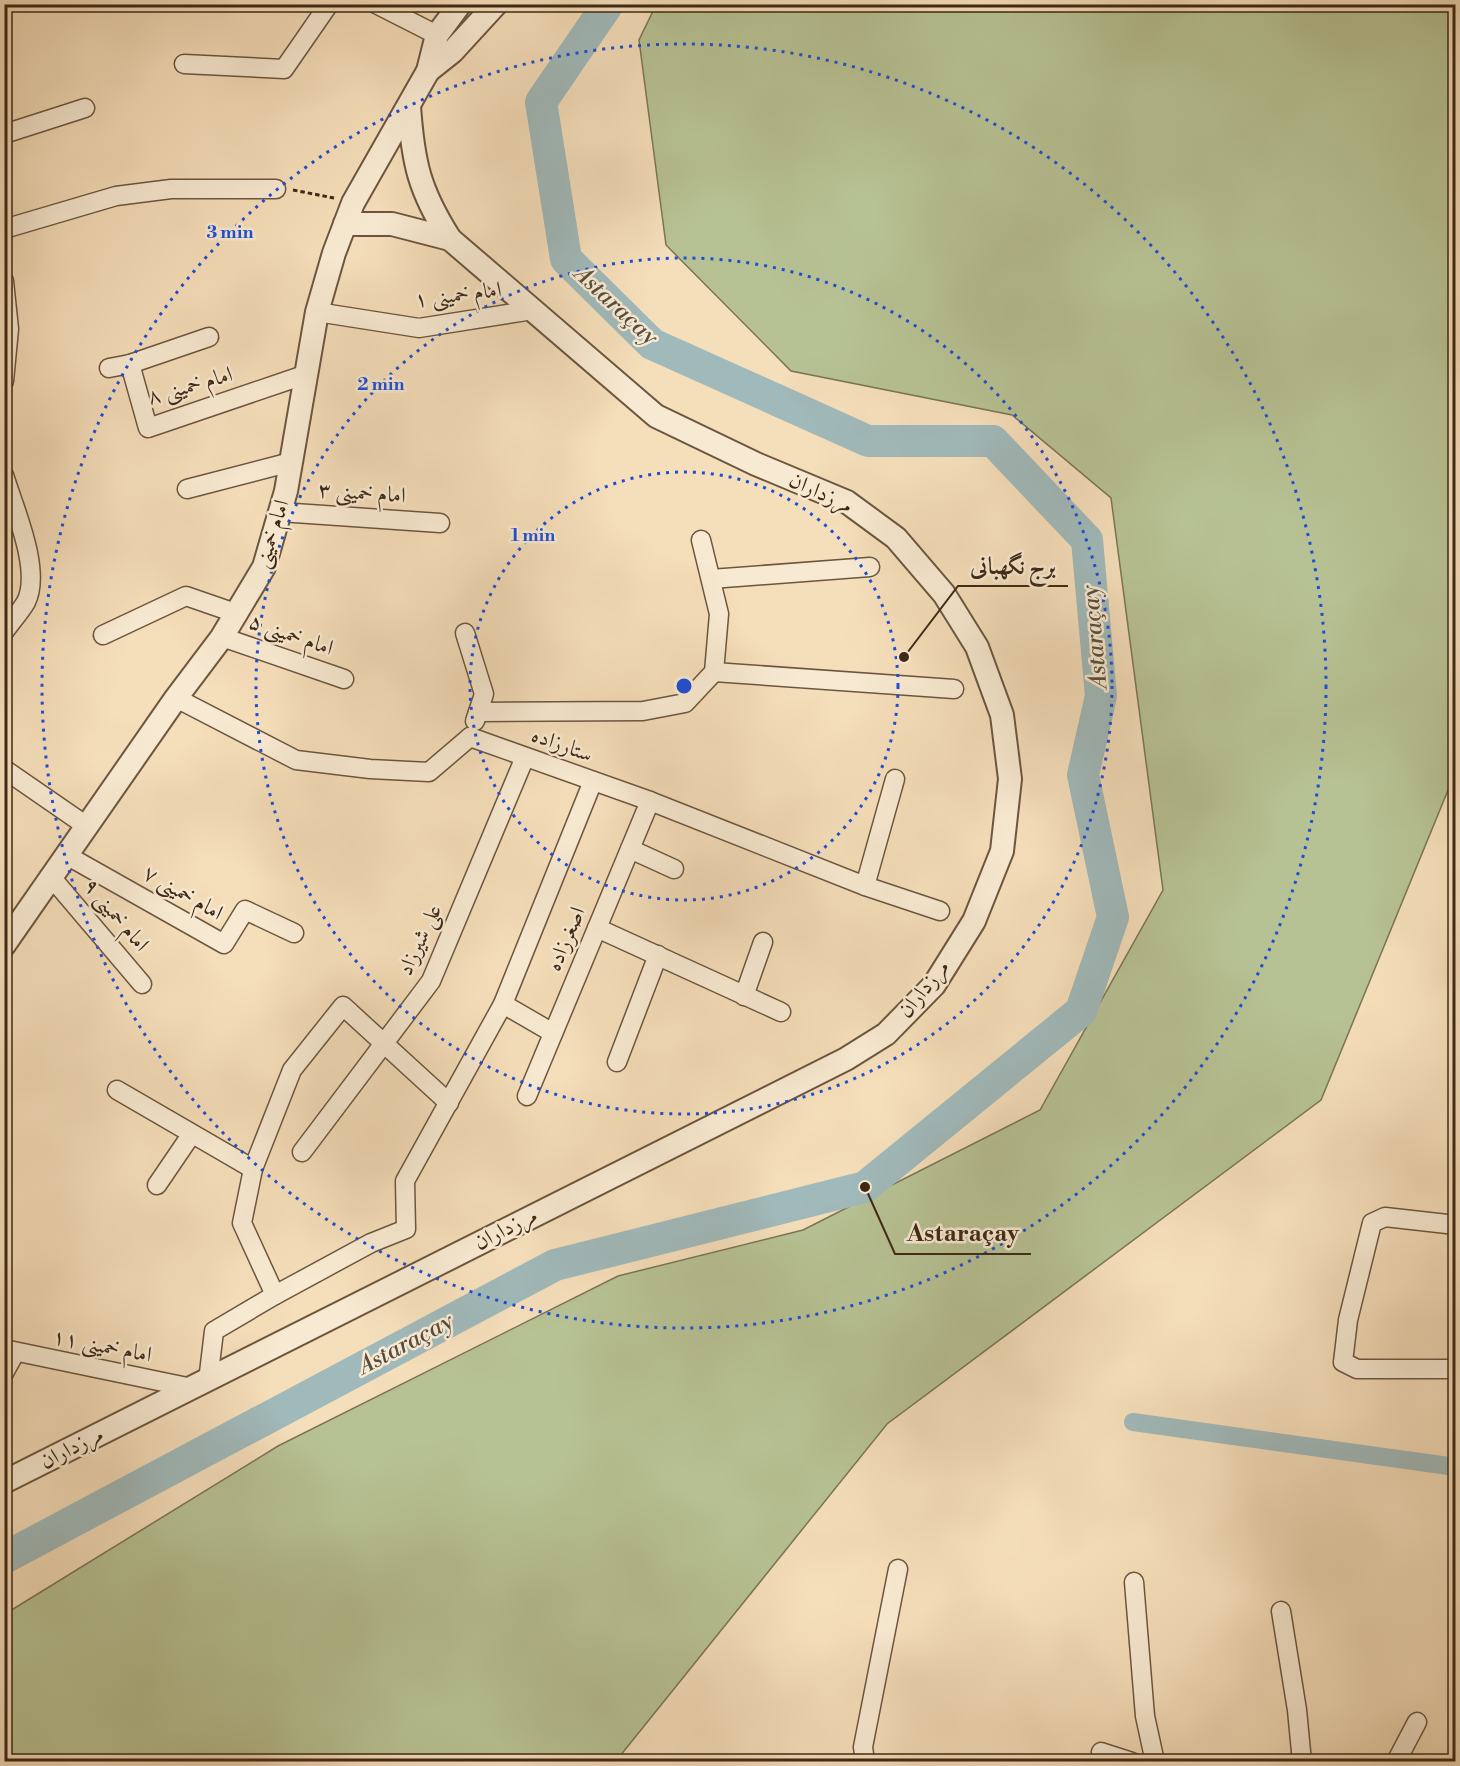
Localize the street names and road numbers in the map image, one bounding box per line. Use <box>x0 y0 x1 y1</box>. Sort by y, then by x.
street label: امام خمینی ۱ <box>413 276 504 319</box>
street label: امام خمینی ۸ <box>144 361 237 416</box>
street label: مرزداران <box>784 466 857 520</box>
street label: امام خمینی ۳ <box>317 476 407 515</box>
street label: امام خمینی <box>248 496 300 573</box>
street label: امام خمینی ۵ <box>244 608 337 667</box>
street label: ستارزاده <box>528 721 596 769</box>
street label: امام خمینی ۷ <box>136 859 228 931</box>
street label: امام خمینی ۹ <box>74 873 155 960</box>
street label: علی شیرزاد <box>392 900 450 981</box>
street label: اصغرزاده <box>540 903 592 975</box>
street label: مرزداران <box>892 954 957 1024</box>
street label: مرزداران <box>470 1202 543 1257</box>
street label: امام خمینی ۱۱ <box>49 1323 154 1374</box>
street label: مرزداران <box>36 1421 109 1476</box>

